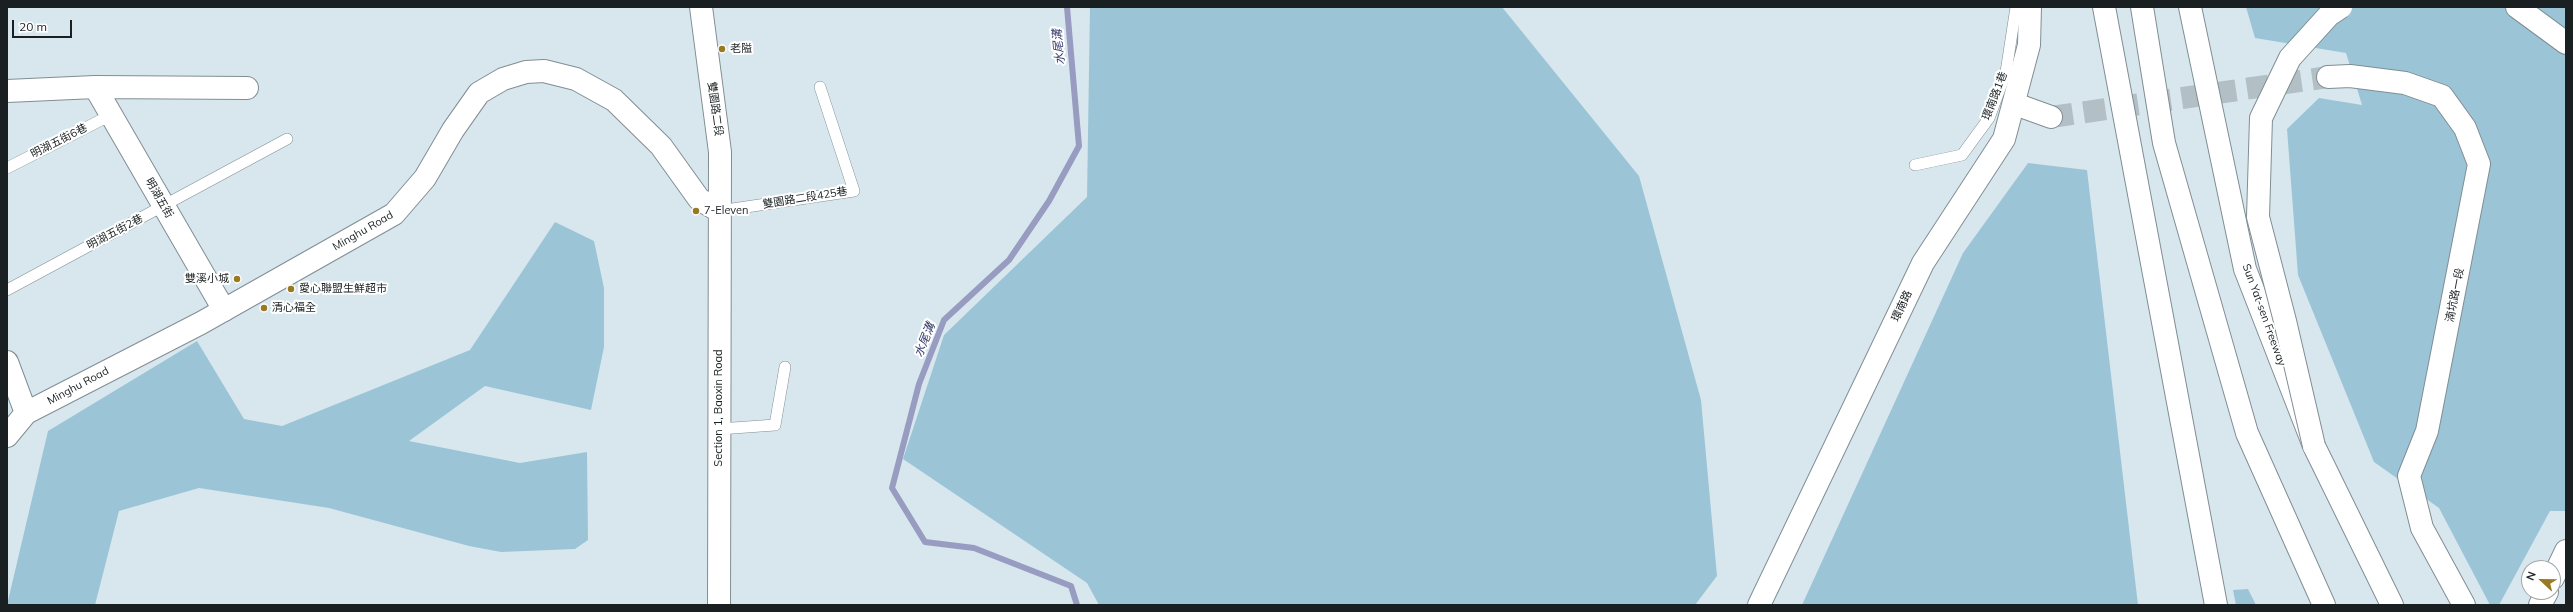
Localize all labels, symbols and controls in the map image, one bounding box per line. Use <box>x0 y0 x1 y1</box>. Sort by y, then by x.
scale bar <box>14 12 74 38</box>
text: 20 m <box>19 19 47 34</box>
water label: 水尾溝 <box>1050 28 1068 66</box>
place label: 老隘 <box>730 42 752 56</box>
marker: 老隘 <box>717 44 727 54</box>
street label: 環南路1巷 <box>1980 70 2010 122</box>
street label: 雙園路二段 <box>705 81 725 137</box>
street label: 明湖五街6巷 <box>29 121 89 161</box>
street label: 明湖五街 <box>142 176 176 220</box>
street label: 雙園路二段425巷 <box>762 185 848 211</box>
place label: 7-Eleven <box>704 204 748 218</box>
marker: 7-Eleven <box>691 206 701 216</box>
street label: Minghu Road <box>330 208 396 254</box>
street label: 明湖五街2巷 <box>85 212 145 252</box>
street label: Sun Yat-sen Freeway <box>2239 262 2289 368</box>
street label: 湳坑路一段 <box>2443 267 2467 323</box>
place label: 雙溪小城 <box>185 272 229 286</box>
marker: 雙溪小城 <box>232 274 242 284</box>
place label: 愛心聯盟生鮮超市 <box>299 282 387 296</box>
marker: 愛心聯盟生鮮超市 <box>286 284 296 294</box>
street label: 環南路 <box>1889 288 1915 324</box>
place label: 清心福全 <box>272 301 316 315</box>
marker: 清心福全 <box>259 303 269 313</box>
water label: 水尾溝 <box>912 321 938 359</box>
street label: Section 1, Baoxin Road <box>712 349 726 467</box>
street label: Minghu Road <box>45 364 111 408</box>
north arrow <box>2521 560 2561 600</box>
text: N <box>2523 569 2539 582</box>

